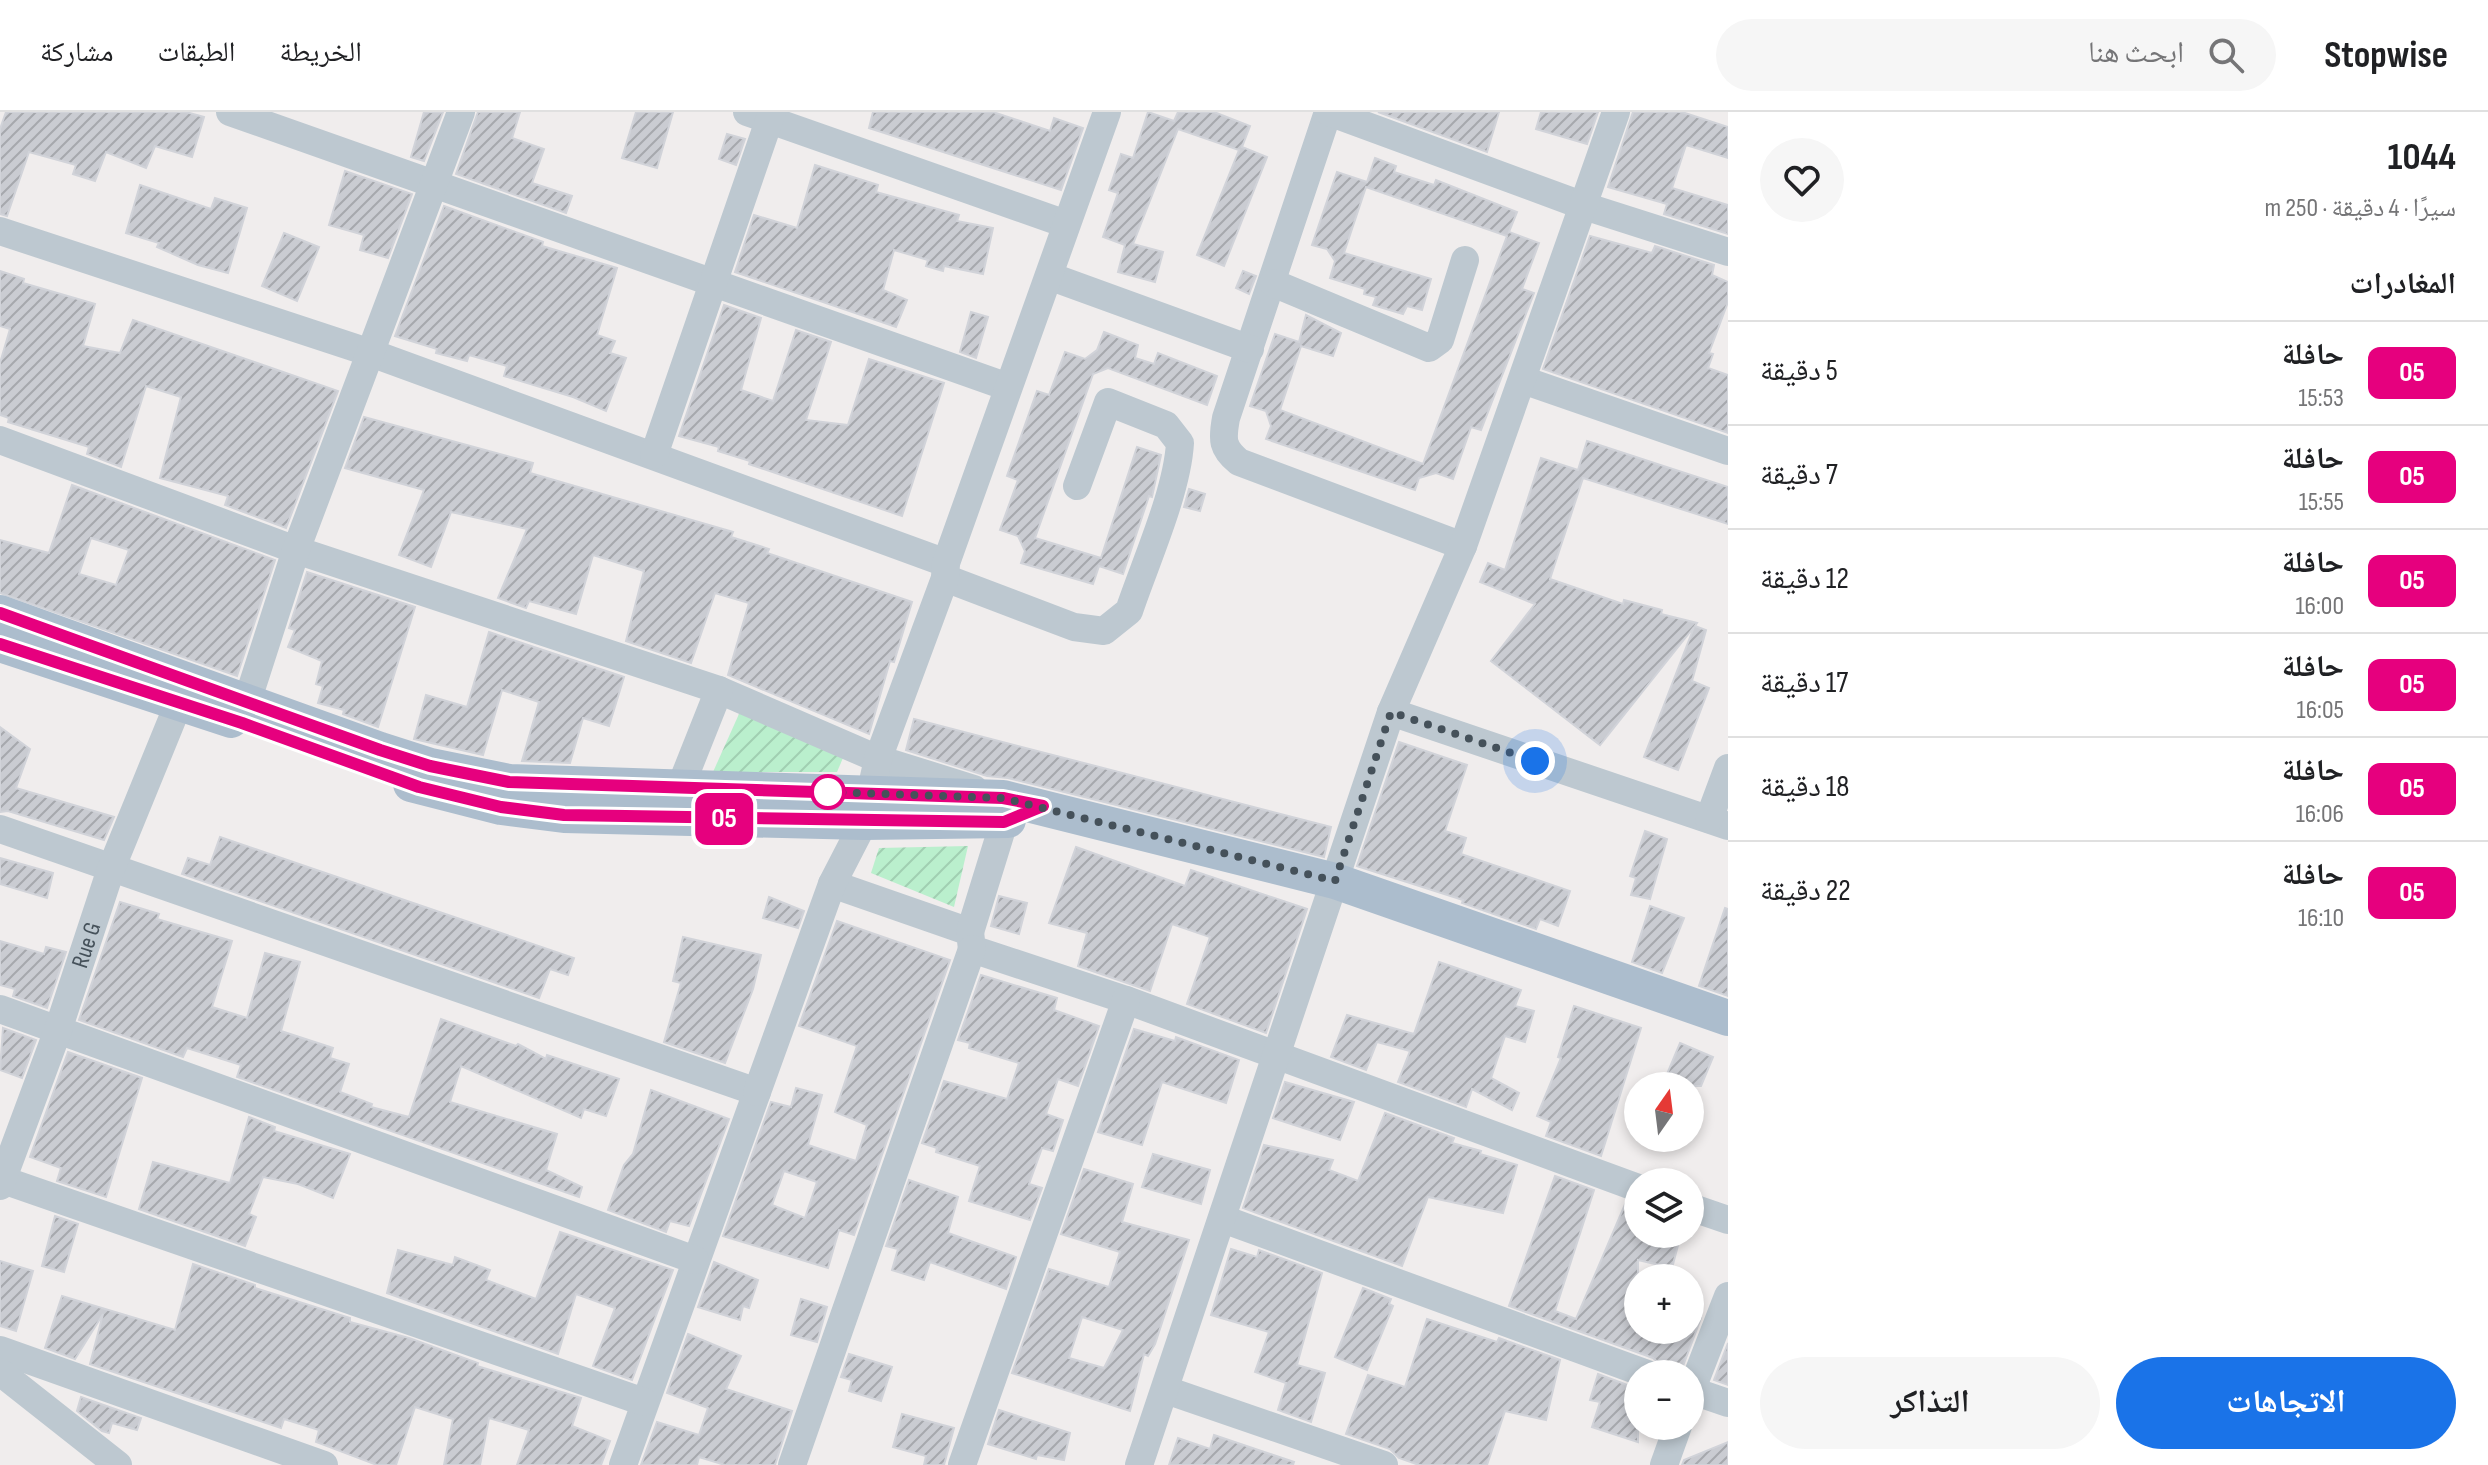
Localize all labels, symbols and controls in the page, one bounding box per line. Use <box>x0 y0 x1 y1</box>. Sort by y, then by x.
search box <box>1716 19 2276 91</box>
icon: search <box>2204 33 2248 77</box>
text: Stopwise <box>2324 33 2448 78</box>
text: ابحث هنا <box>2088 35 2184 71</box>
text: مشاركة <box>40 36 114 69</box>
text: الطبقات <box>158 36 235 69</box>
text: الخريطة <box>279 36 362 69</box>
text: 1044 <box>2388 135 2456 180</box>
button: heart <box>1760 138 1844 222</box>
text: سيرًا · 4 دقيقة · 250 m <box>2265 193 2456 224</box>
text: المغادرات <box>2349 266 2456 302</box>
text: حافلة <box>2282 337 2344 373</box>
text: 5 دقيقة <box>1760 353 1838 389</box>
text: 05 <box>2399 356 2425 389</box>
text: 15:53 <box>2298 383 2344 414</box>
text: حافلة <box>2282 441 2344 477</box>
text: 7 دقيقة <box>1760 457 1838 493</box>
text: 05 <box>2399 460 2425 493</box>
text: 15:55 <box>2299 487 2344 518</box>
text: حافلة <box>2282 545 2344 581</box>
text: 12 دقيقة <box>1760 561 1849 597</box>
text: 05 <box>2399 564 2425 597</box>
text: 16:00 <box>2295 591 2344 622</box>
text: حافلة <box>2282 649 2344 685</box>
text: 17 دقيقة <box>1760 665 1848 701</box>
text: 05 <box>2399 668 2425 701</box>
text: 16:05 <box>2297 695 2344 726</box>
your location <box>1515 741 1555 781</box>
text: حافلة <box>2282 753 2344 789</box>
text: 18 دقيقة <box>1760 769 1849 805</box>
text: 05 <box>2399 772 2425 805</box>
unlabelled marker <box>811 775 845 809</box>
line badge: 05 <box>688 793 760 845</box>
text: 16:06 <box>2296 799 2344 830</box>
text: 05 <box>711 802 737 835</box>
text: حافلة <box>2282 857 2344 893</box>
text: 22 دقيقة <box>1760 873 1851 909</box>
text: 05 <box>2399 876 2425 909</box>
text: 16:10 <box>2298 903 2344 934</box>
street label: Rue G <box>65 918 108 972</box>
north arrow <box>1624 1072 1704 1152</box>
map controls <box>1624 1072 1704 1440</box>
button: layers <box>1624 1168 1704 1248</box>
button: + <box>1624 1264 1704 1344</box>
button: التذاكر <box>1760 1357 2100 1449</box>
button: الاتجاهات <box>2116 1357 2456 1449</box>
button: − <box>1624 1360 1704 1440</box>

